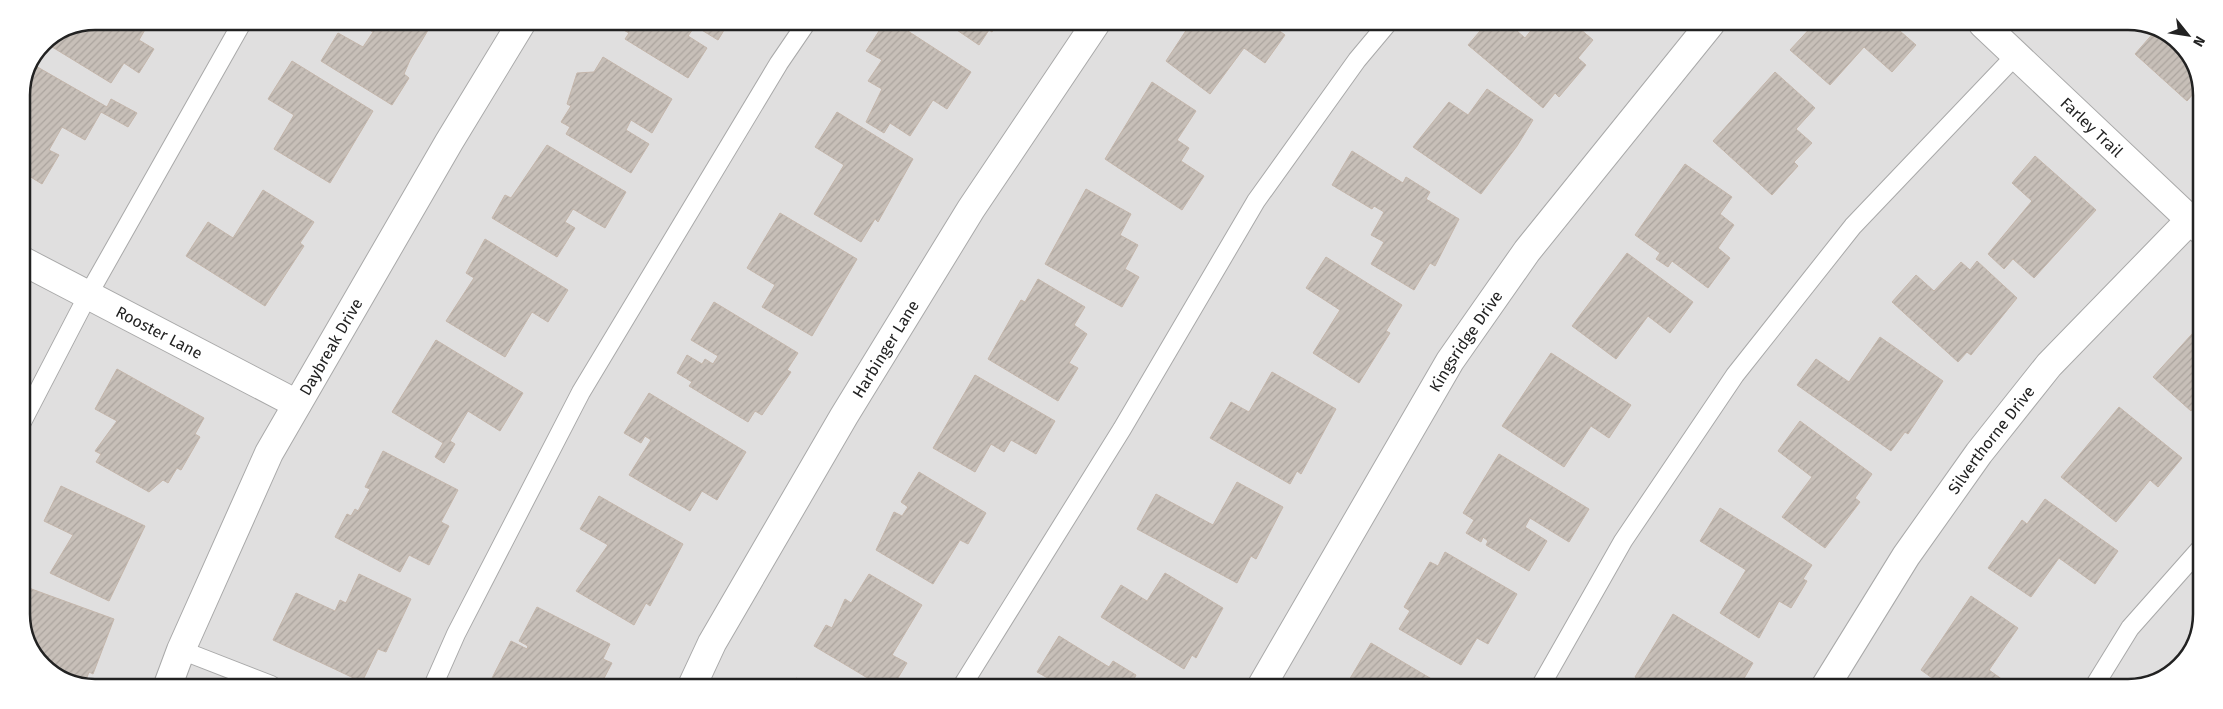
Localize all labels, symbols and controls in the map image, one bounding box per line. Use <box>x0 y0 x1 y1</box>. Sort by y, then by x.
north arrow <box>2163 10 2213 60</box>
text: N <box>2189 33 2209 50</box>
street label: Farley Trail <box>2057 93 2127 161</box>
street label: Kingsridge Drive <box>1425 287 1506 395</box>
street label: Daybreak Drive <box>295 295 366 399</box>
street label: Harbinger Lane <box>848 296 922 401</box>
street label: Rooster Lane <box>113 302 206 363</box>
street label: Silverthorne Drive <box>1944 382 2038 498</box>

